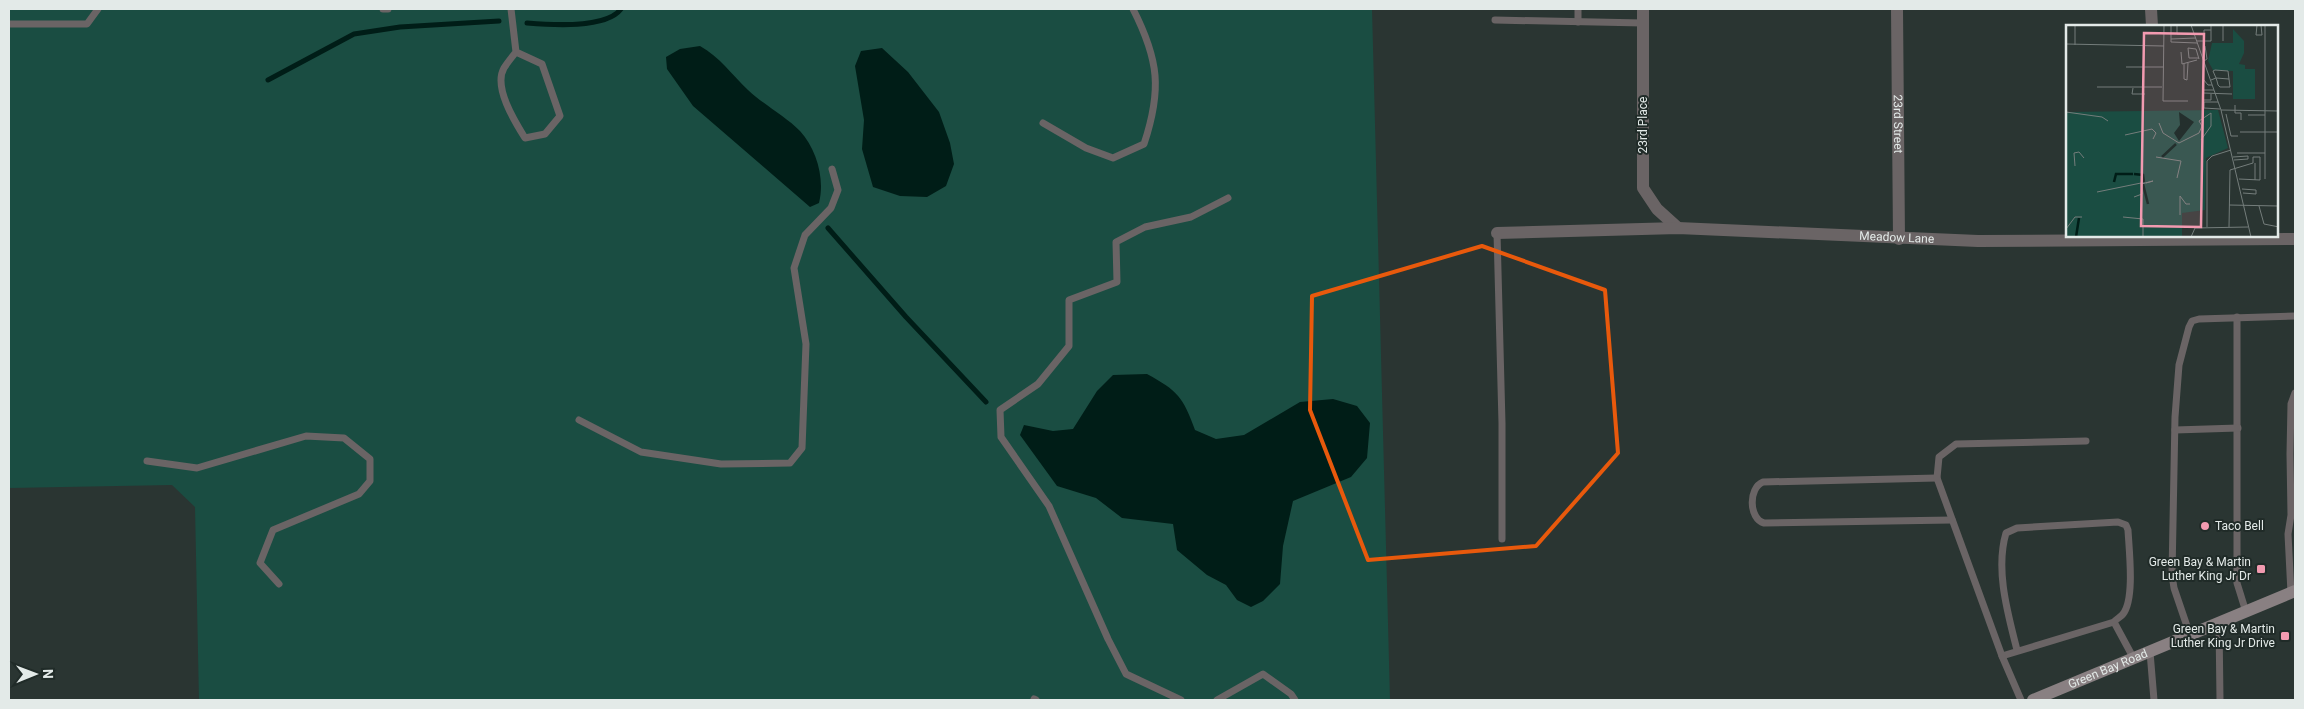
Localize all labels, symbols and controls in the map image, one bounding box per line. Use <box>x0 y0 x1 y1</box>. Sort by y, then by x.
inset map <box>2066 25 2279 238</box>
street label: 23rd Street <box>1891 94 1905 154</box>
street label: 23rd Place <box>1636 97 1650 153</box>
street label: Meadow Lane <box>1859 229 1935 246</box>
place label: Taco Bell <box>2215 519 2264 533</box>
marker: Taco Bell <box>2199 520 2211 532</box>
place label: Green Bay & Martin Luther King Jr Dr <box>2149 555 2251 583</box>
marker: Green Bay & Martin Luther King Jr Dr <box>2255 563 2267 575</box>
place label: Green Bay & Martin Luther King Jr Drive <box>2171 622 2275 650</box>
marker: Green Bay & Martin Luther King Jr Drive <box>2279 630 2291 642</box>
street label: Green Bay Road <box>2066 646 2150 692</box>
north arrow <box>10 649 60 699</box>
text: N <box>40 669 56 679</box>

